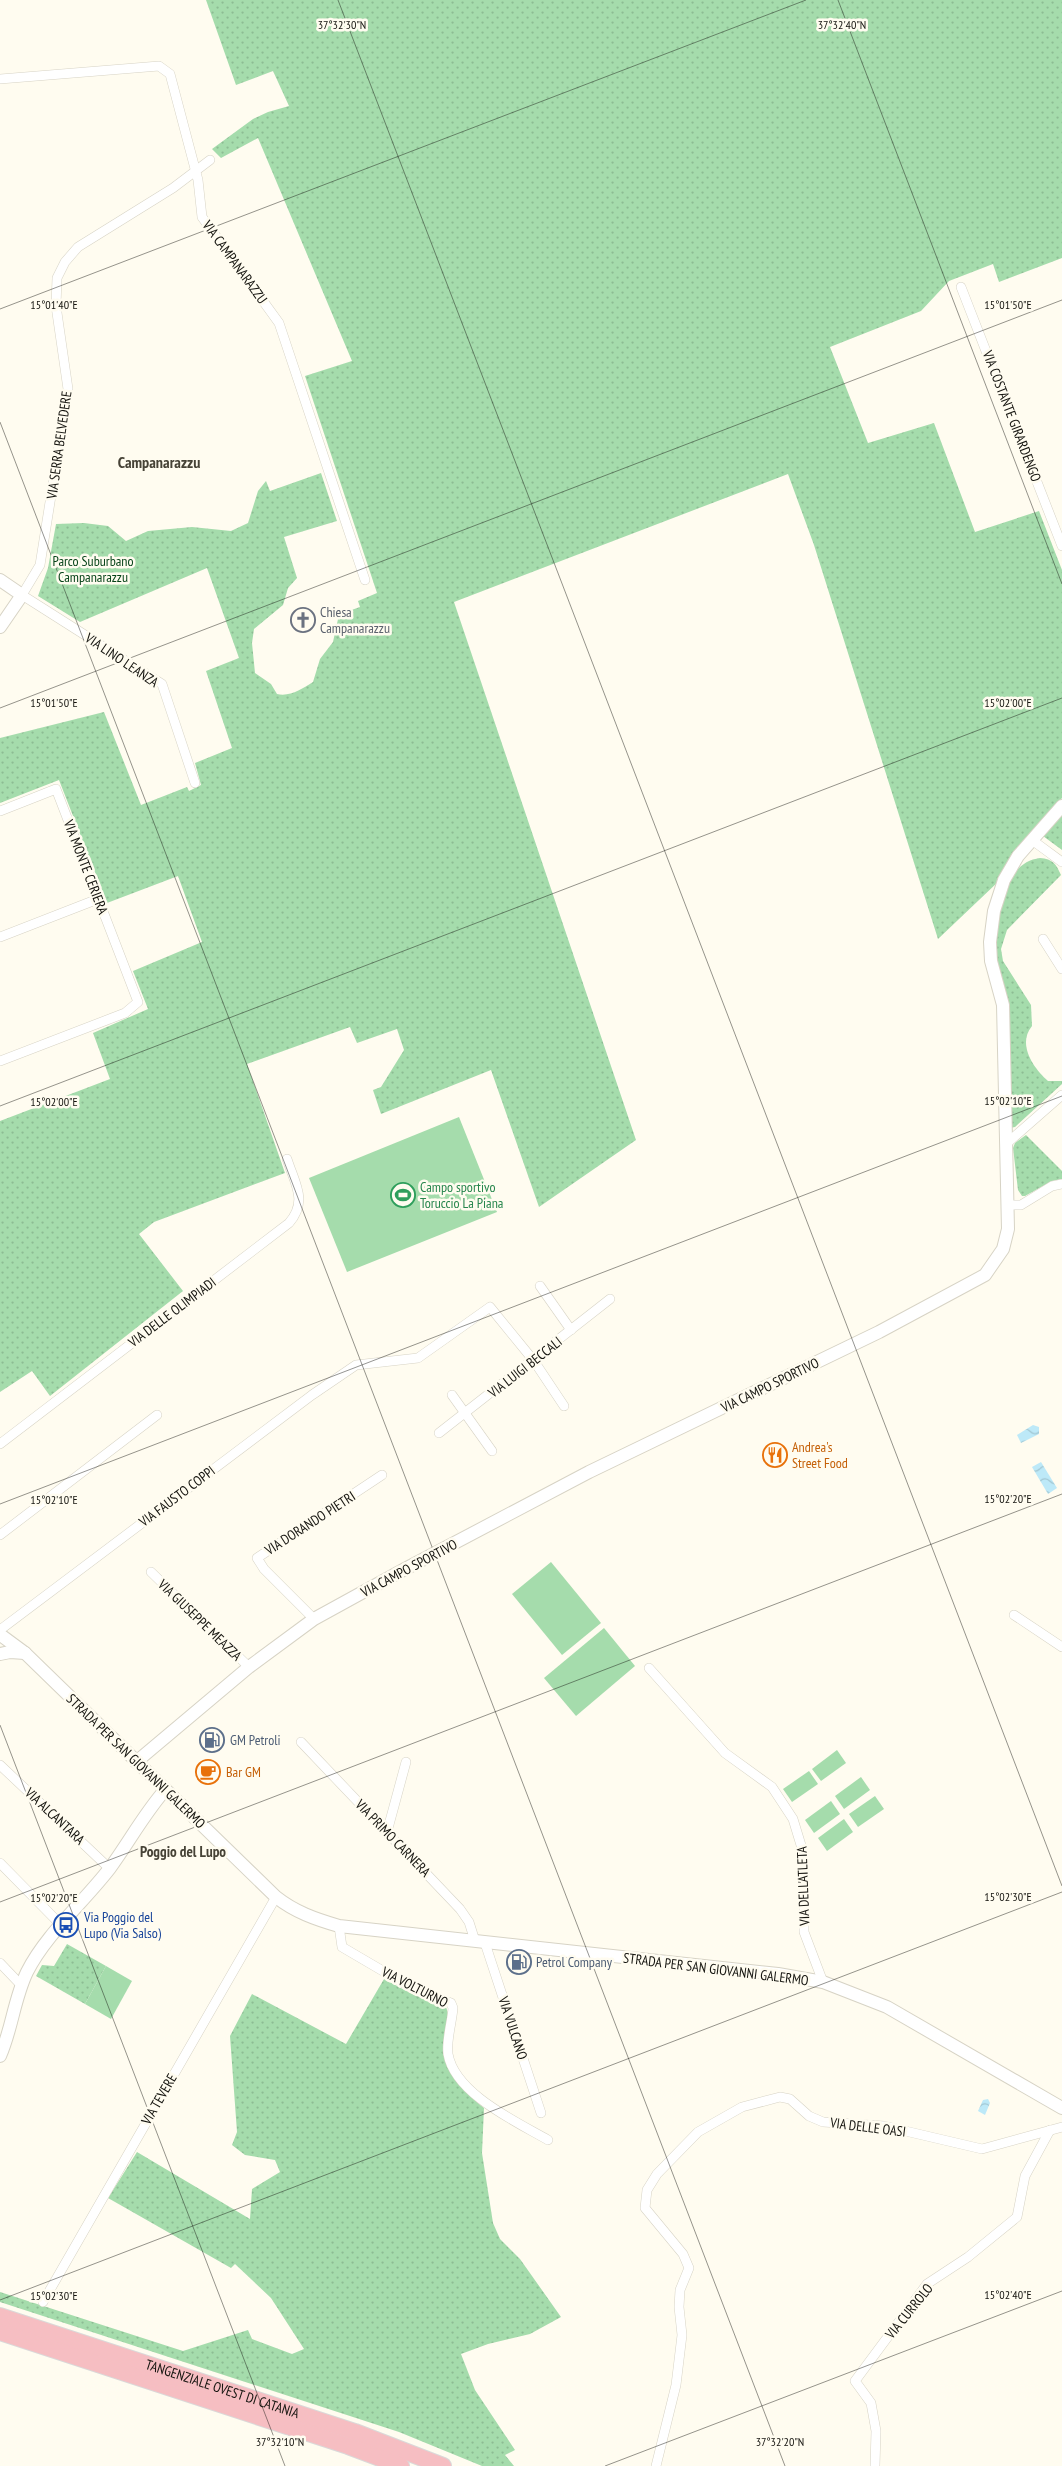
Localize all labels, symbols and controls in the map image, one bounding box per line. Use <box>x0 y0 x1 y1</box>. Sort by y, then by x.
text: 37°32'30"N <box>318 17 366 32</box>
text: 37°32'40"N <box>818 17 866 32</box>
street label: VIA CAMPANARAZZU <box>198 216 271 307</box>
text: 15°01'40"E <box>30 297 78 312</box>
text: 15°01'50"E <box>984 297 1032 312</box>
street label: VIA COSTANTE GIRARDENGO <box>978 347 1045 484</box>
street label: VIA SERRA BELVEDERE <box>42 390 75 501</box>
district label: Campanarazzu <box>118 452 200 472</box>
park label: Parco Suburbano Campanarazzu <box>52 552 134 586</box>
place label: Chiesa Campanarazzu <box>320 603 390 637</box>
church icon: Chiesa Campanarazzu <box>290 607 316 633</box>
street label: VIA LINO LEANZA <box>81 628 162 691</box>
text: 15°01'50"E <box>30 695 78 710</box>
text: 15°02'00"E <box>984 695 1032 710</box>
street label: VIA MONTE CERIERA <box>59 816 112 917</box>
text: 15°02'10"E <box>984 1093 1032 1108</box>
text: 15°02'00"E <box>30 1094 78 1109</box>
place label: Campo sportivo Toruccio La Piana <box>420 1178 503 1212</box>
sports icon: Campo sportivo Toruccio La Piana <box>390 1182 416 1208</box>
street label: VIA DELLE OLIMPIADI <box>124 1273 219 1351</box>
street label: VIA LUIGI BECCALI <box>484 1333 566 1402</box>
street label: VIA CAMPO SPORTIVO <box>717 1353 822 1417</box>
place label: Andrea's Street Food <box>792 1438 848 1472</box>
restaurant icon: Andrea's Street Food <box>762 1442 788 1468</box>
street label: VIA FAUSTO COPPI <box>135 1462 219 1531</box>
street label: VIA DORANDO PIETRI <box>261 1487 359 1559</box>
text: 15°02'20"E <box>984 1491 1032 1506</box>
text: 15°02'10"E <box>30 1492 78 1507</box>
street label: VIA CAMPO SPORTIVO <box>357 1535 461 1601</box>
street label: VIA GIUSEPPE MEAZZA <box>154 1575 246 1665</box>
street label: STRADA PER SAN GIOVANNI GALERMO <box>63 1690 210 1832</box>
fuel station icon: GM Petroli <box>199 1727 225 1753</box>
place label: GM Petroli <box>230 1731 281 1749</box>
cafe icon: Bar GM <box>195 1759 221 1785</box>
place label: Bar GM <box>226 1763 261 1781</box>
street label: VIA ALCANTARA <box>21 1783 89 1849</box>
street label: VIA PRIMO CARNERA <box>351 1795 435 1881</box>
district label: Poggio del Lupo <box>140 1842 226 1861</box>
street label: VIA DELL'ATLETA <box>793 1846 813 1927</box>
text: 15°02'30"E <box>984 1889 1032 1904</box>
text: 15°02'20"E <box>30 1890 78 1905</box>
place label: Via Poggio del Lupo (Via Salso) <box>83 1908 162 1942</box>
bus stop icon: Via Poggio del Lupo (Via Salso) <box>53 1912 79 1938</box>
fuel station icon: Petrol Company <box>506 1949 532 1975</box>
street label: STRADA PER SAN GIOVANNI GALERMO <box>622 1949 810 1989</box>
place label: Petrol Company <box>536 1953 613 1971</box>
street label: VIA VOLTURNO <box>378 1962 452 2012</box>
street label: VIA VULCANO <box>494 1993 532 2062</box>
street label: VIA TEVERE <box>137 2070 181 2129</box>
street label: VIA DELLE OASI <box>828 2113 907 2141</box>
street label: VIA CURROLO <box>881 2279 937 2343</box>
text: 15°02'40"E <box>984 2287 1032 2302</box>
text: 15°02'30"E <box>30 2288 78 2303</box>
street label: TANGENZIALE OVEST DI CATANIA <box>143 2355 302 2422</box>
text: 37°32'10"N <box>256 2434 304 2449</box>
text: 37°32'20"N <box>756 2434 804 2449</box>

